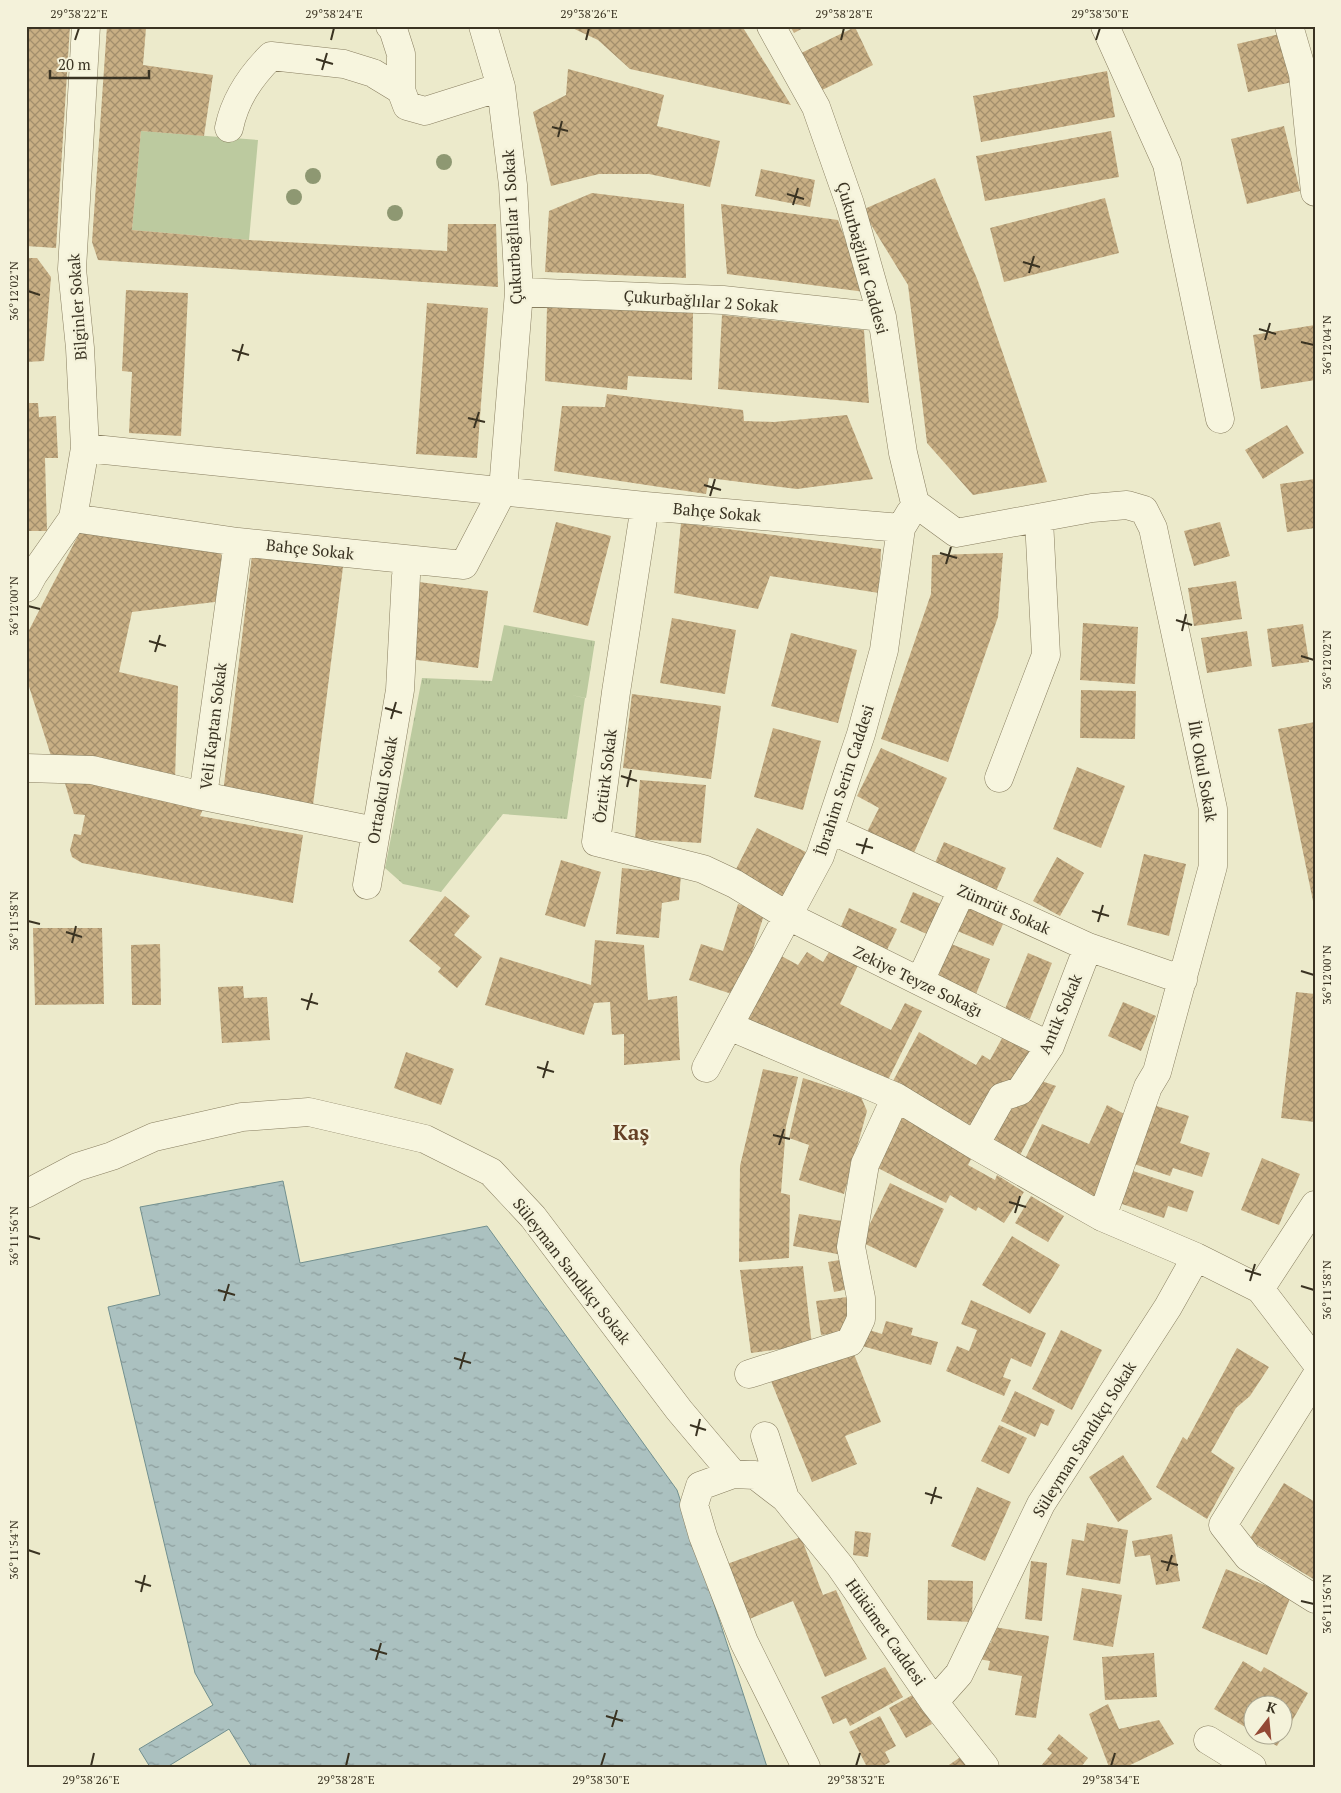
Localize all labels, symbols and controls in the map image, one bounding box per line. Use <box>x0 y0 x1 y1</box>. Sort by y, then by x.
text: 29°38'22"E <box>50 6 108 21</box>
text: 29°38'24"E <box>305 6 363 21</box>
text: 29°38'26"E <box>560 6 618 21</box>
text: 29°38'28"E <box>815 6 873 21</box>
text: 29°38'30"E <box>1071 6 1129 21</box>
scale bar <box>50 48 149 80</box>
text: 20 m <box>58 54 91 74</box>
street label: Çukurbağlılar 1 Sokak <box>497 148 527 305</box>
street label: Çukurbağlılar Caddesi <box>832 179 894 337</box>
street label: Bilginler Sokak <box>62 252 92 361</box>
text: 36°12'02"N <box>6 261 21 321</box>
street label: Çukurbağlılar 2 Sokak <box>623 285 780 317</box>
text: 36°12'04"N <box>1319 315 1334 375</box>
street label: Bahçe Sokak <box>672 497 763 527</box>
street label: Bahçe Sokak <box>265 533 356 565</box>
text: 36°12'00"N <box>6 576 21 636</box>
text: 36°12'02"N <box>1319 630 1334 690</box>
street label: Veli Kaptan Sokak <box>194 661 232 791</box>
street label: İbrahim Serin Caddesi <box>809 702 879 858</box>
street label: İlk Okul Sokak <box>1183 719 1223 824</box>
street label: Öztürk Sokak <box>588 727 622 824</box>
street label: Ortaokul Sokak <box>362 734 402 846</box>
street label: Zümrüt Sokak <box>954 879 1055 940</box>
text: 36°11'58"N <box>6 891 21 951</box>
street label: Zekiye Teyze Sokağı <box>850 940 986 1022</box>
text: 36°12'00"N <box>1319 945 1334 1005</box>
street label: Antik Sokak <box>1033 970 1087 1058</box>
district label: Kaş <box>613 1118 649 1146</box>
street label: Süleyman Sandıkçı Sokak <box>508 1193 636 1349</box>
text: 36°11'56"N <box>6 1206 21 1266</box>
text: 36°11'58"N <box>1319 1260 1334 1320</box>
street label: Süleyman Sandıkçı Sokak <box>1027 1356 1141 1521</box>
text: 36°11'54"N <box>6 1520 21 1580</box>
street label: Hükümet Caddesi <box>841 1574 931 1690</box>
text: 36°11'56"N <box>1319 1574 1334 1634</box>
north arrow <box>1244 1696 1294 1746</box>
text: K <box>1264 1697 1279 1718</box>
text: 29°38'26"E <box>62 1772 120 1787</box>
text: 29°38'28"E <box>317 1772 375 1787</box>
text: 29°38'30"E <box>572 1772 630 1787</box>
text: 29°38'32"E <box>827 1772 885 1787</box>
text: 29°38'34"E <box>1082 1772 1140 1787</box>

